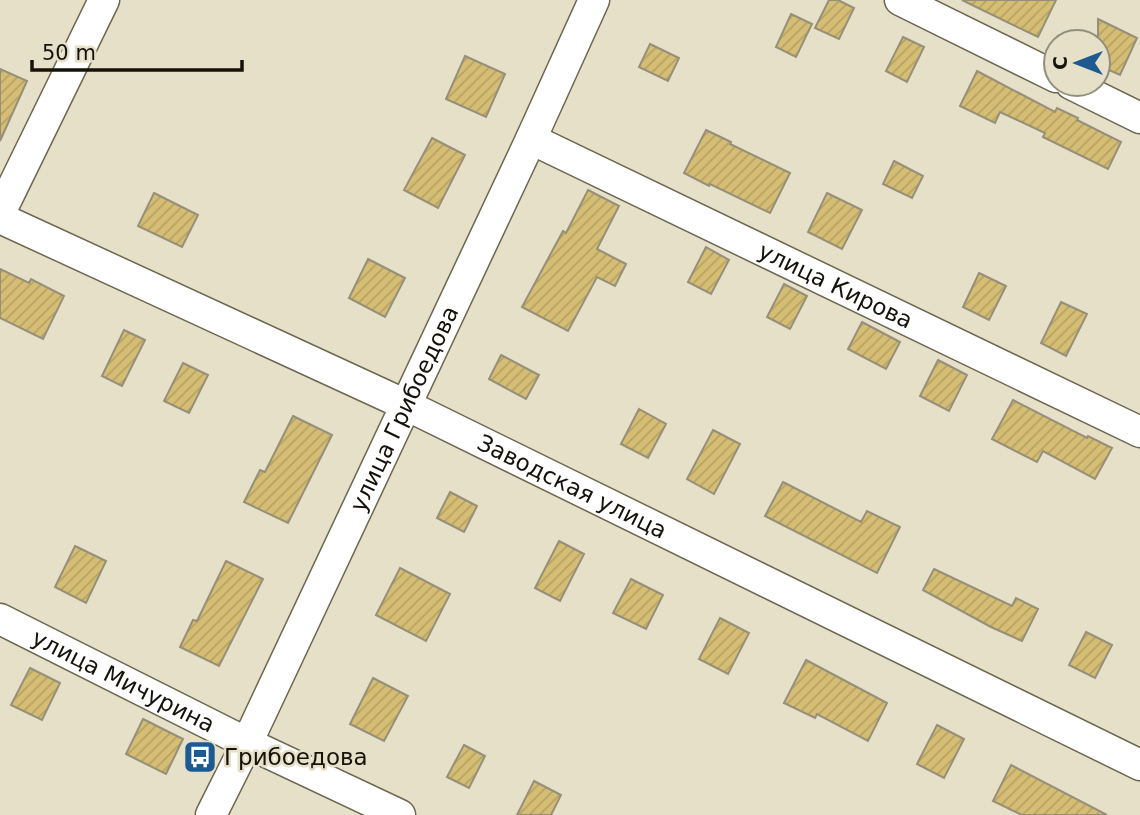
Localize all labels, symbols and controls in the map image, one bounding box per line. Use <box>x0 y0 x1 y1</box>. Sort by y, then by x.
scale bar <box>32 28 242 72</box>
north arrow <box>1042 28 1112 98</box>
text: 50 m <box>42 41 96 65</box>
text: С <box>1049 56 1071 70</box>
street label: улица Кирова <box>754 237 917 334</box>
street label: улица Грибоедова <box>345 302 464 516</box>
street label: Заводская улица <box>473 429 671 544</box>
street label: улица Мичурина <box>28 624 219 738</box>
bus stop icon: Грибоедова <box>181 738 219 776</box>
place label: Грибоедова <box>224 744 368 770</box>

